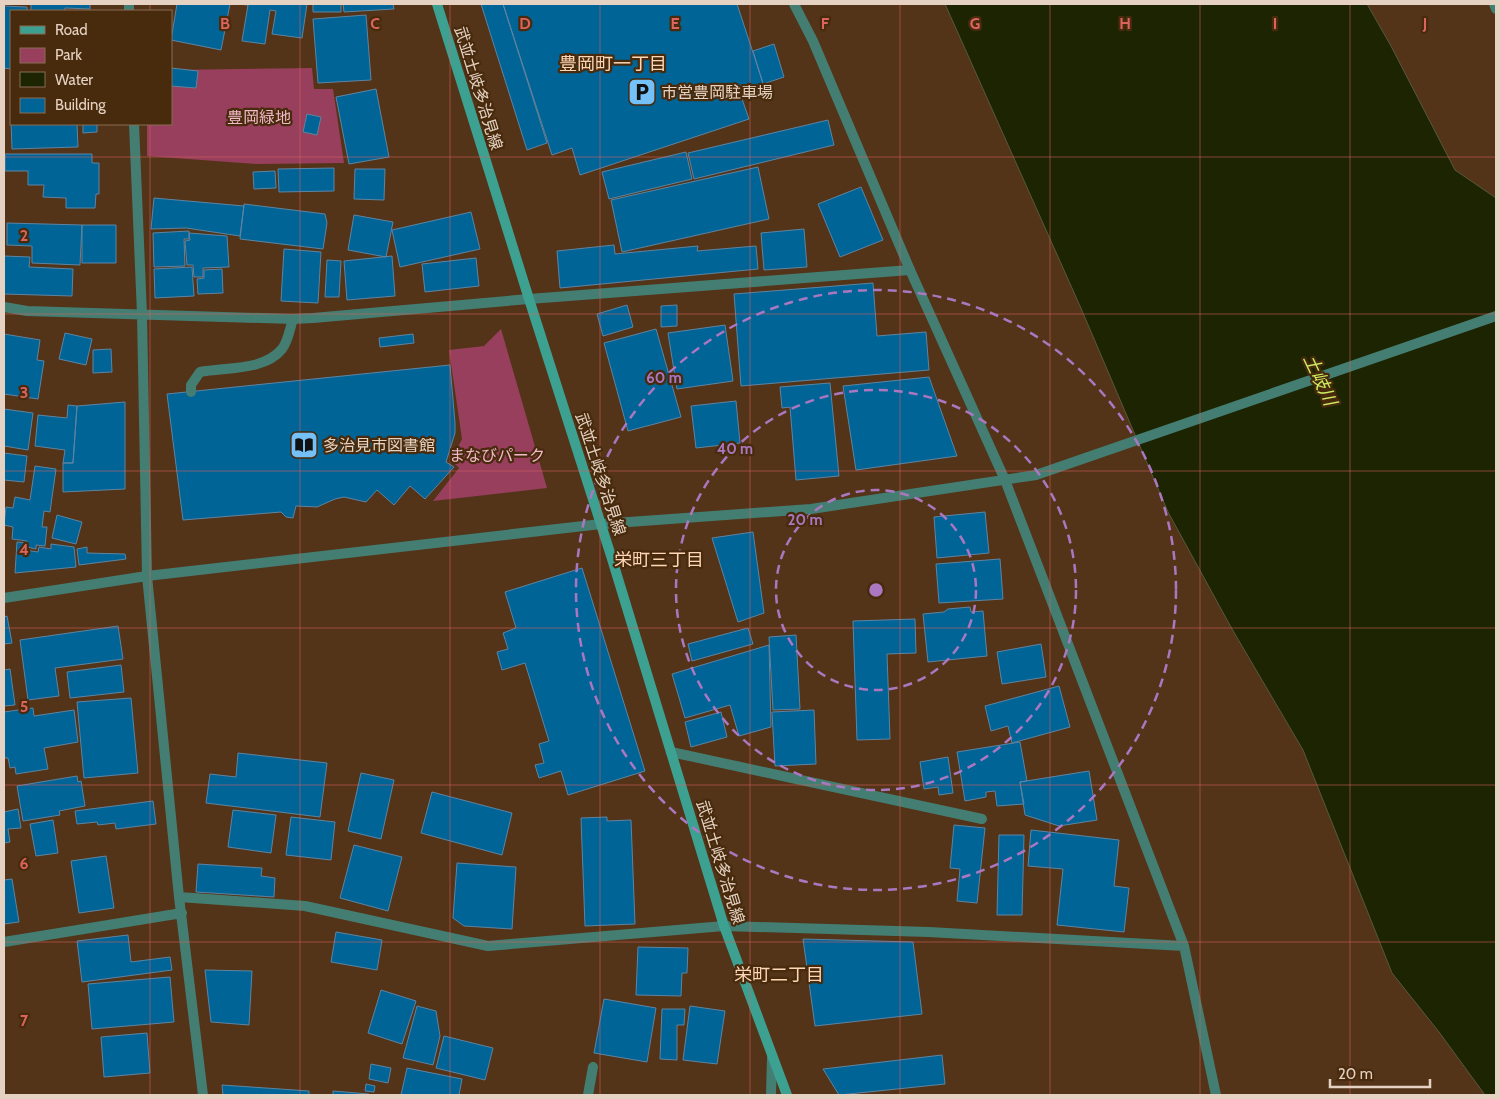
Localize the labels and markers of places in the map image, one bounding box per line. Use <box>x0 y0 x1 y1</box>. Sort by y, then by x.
parking icon: 市営豊岡駐車場 <box>627 77 657 107</box>
place label: 市営豊岡駐車場 <box>661 83 773 102</box>
library icon: 多治見市図書館 <box>289 430 319 460</box>
place label: 多治見市図書館 <box>323 436 435 455</box>
centre of rings <box>867 581 885 599</box>

